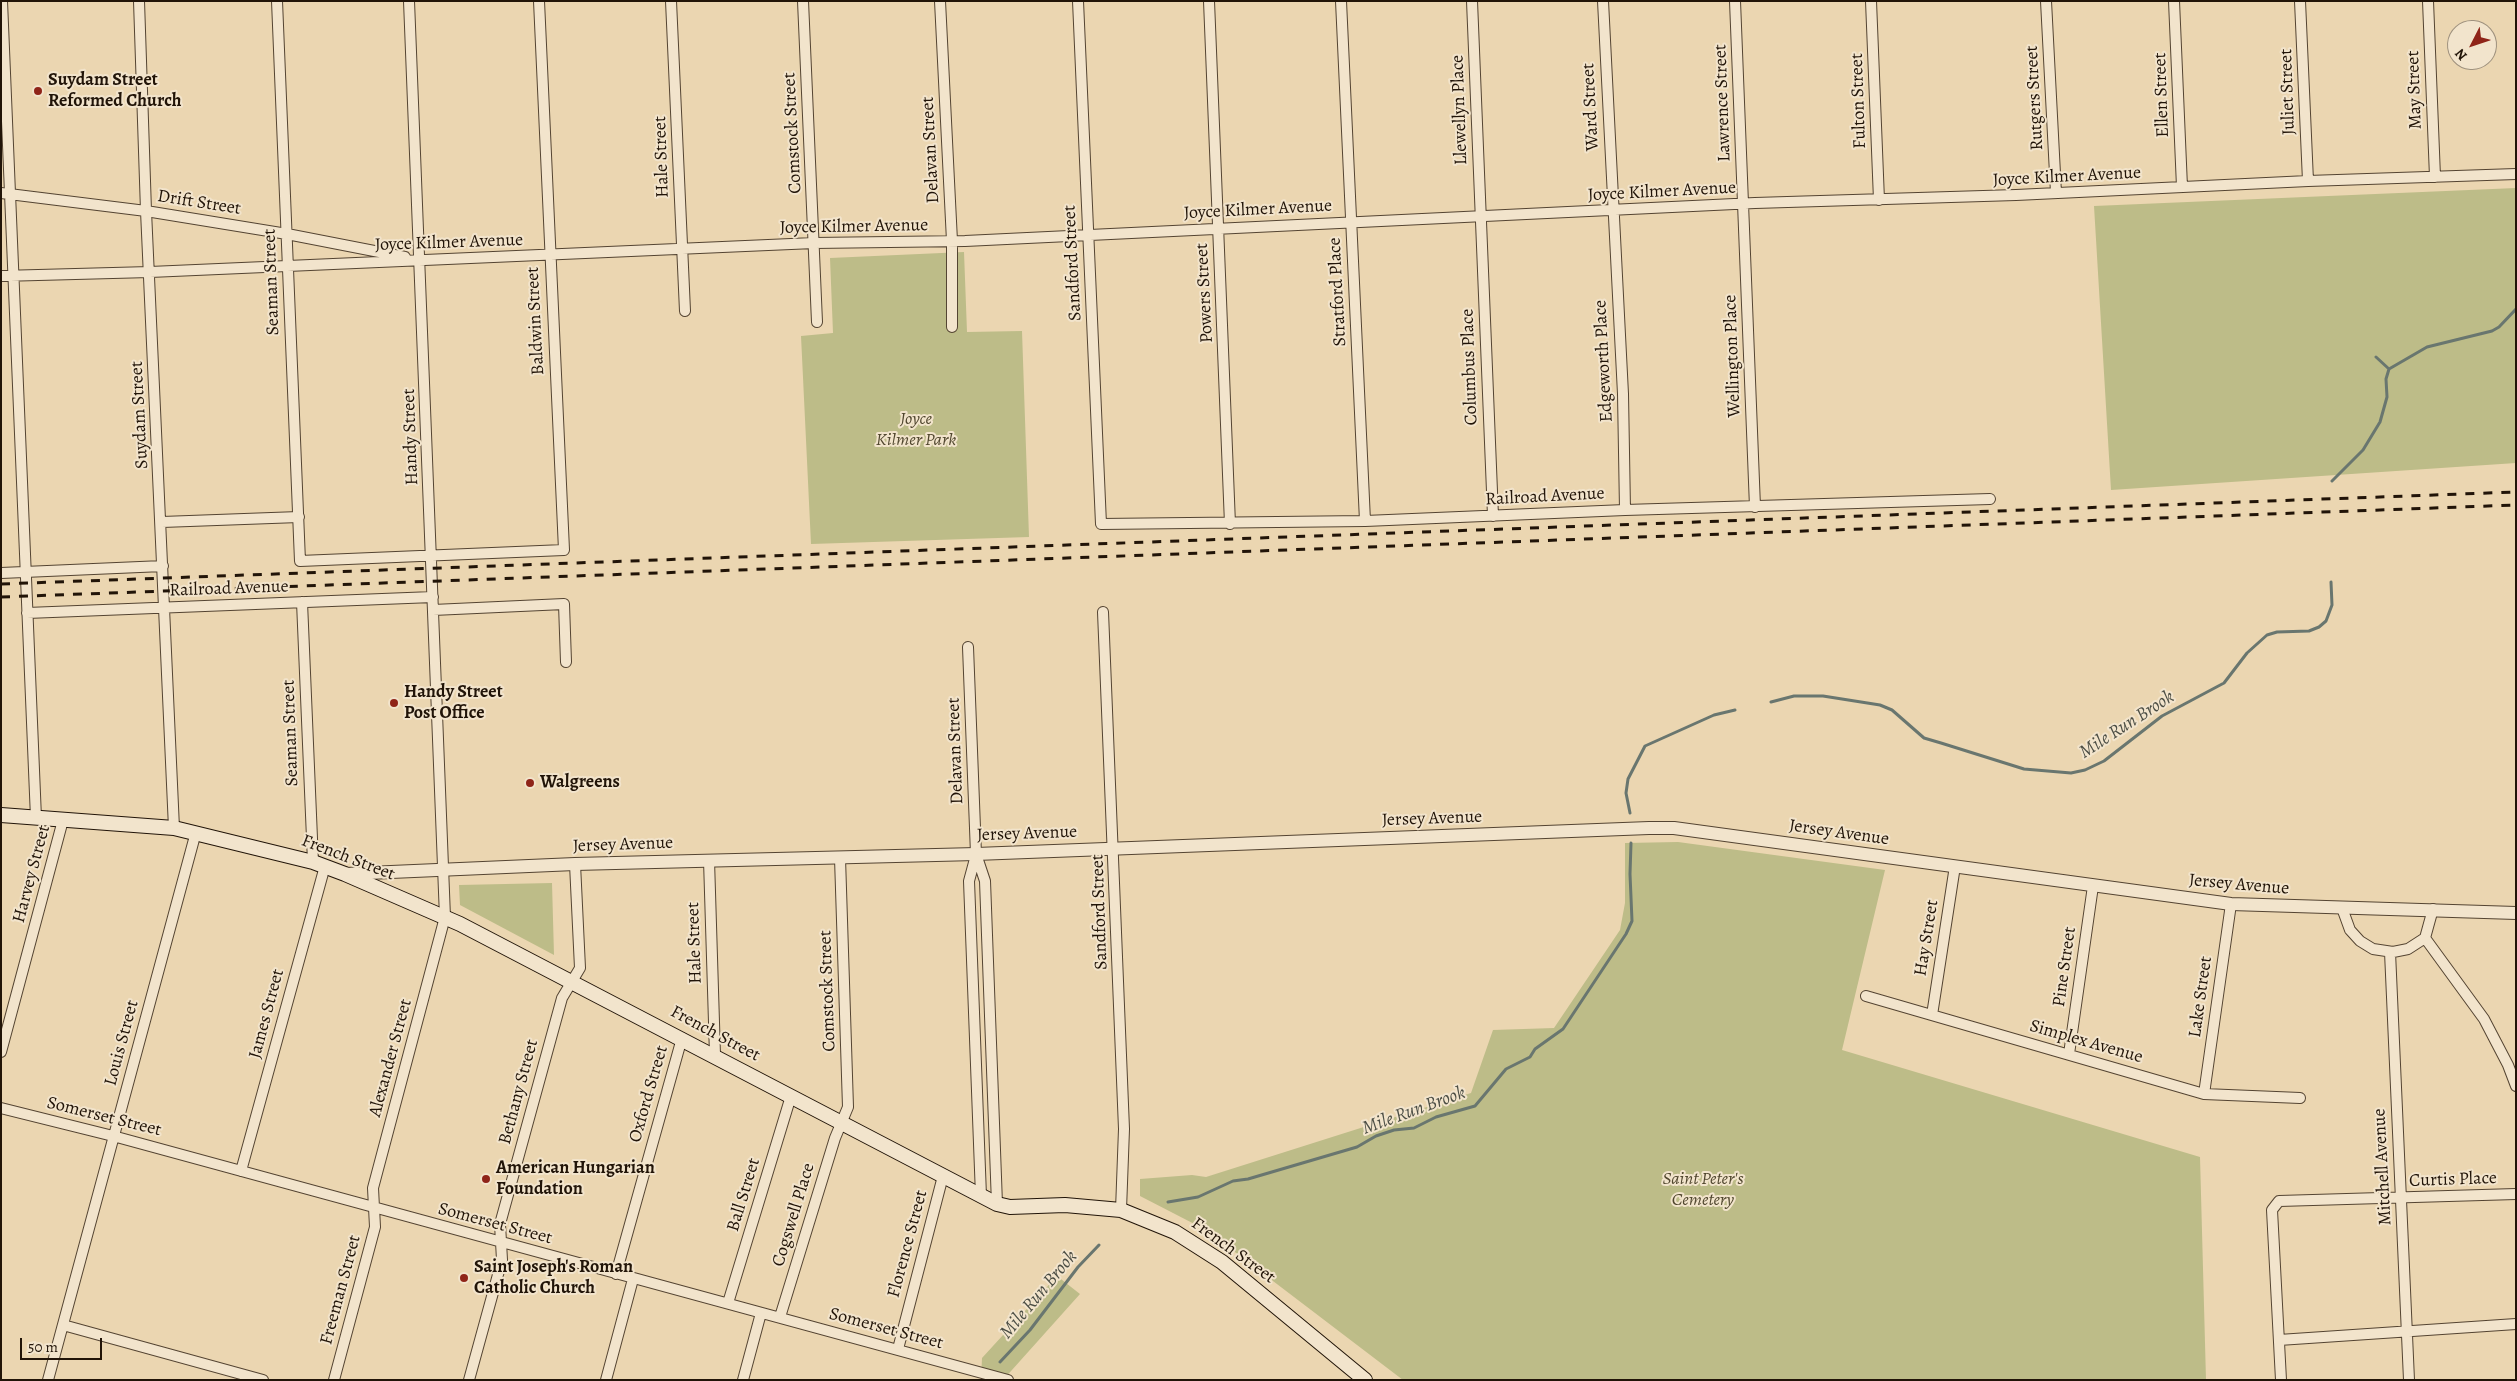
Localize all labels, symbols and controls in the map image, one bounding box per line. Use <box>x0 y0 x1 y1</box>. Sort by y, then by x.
north arrow <box>2447 20 2497 70</box>
street label: Lawrence Street <box>1710 44 1736 162</box>
text: N <box>2451 44 2472 65</box>
street label: Rutgers Street <box>2021 45 2049 151</box>
street label: Juliet Street <box>2276 48 2300 136</box>
street label: May Street <box>2403 50 2427 130</box>
street label: Ellen Street <box>2150 52 2174 138</box>
street label: Fulton Street <box>1847 53 1871 149</box>
street label: Llewellyn Place <box>1447 54 1473 166</box>
street label: Ward Street <box>1578 63 1604 151</box>
place label: Suydam Street Reformed Church <box>48 70 182 112</box>
street label: Comstock Street <box>779 72 807 194</box>
marker: Suydam Street Reformed Church <box>32 85 44 97</box>
street label: Delavan Street <box>917 96 945 204</box>
street label: Hale Street <box>650 116 674 198</box>
street label: Joyce Kilmer Avenue <box>1992 162 2142 192</box>
street label: Joyce Kilmer Avenue <box>1587 177 1737 207</box>
street label: Drift Street <box>156 186 242 220</box>
street label: Joyce Kilmer Avenue <box>1183 195 1333 225</box>
street label: Sandford Street <box>1059 205 1087 321</box>
street label: Joyce Kilmer Avenue <box>780 215 928 239</box>
street label: Seaman Street <box>259 228 285 336</box>
street label: Joyce Kilmer Avenue <box>374 230 524 256</box>
street label: Stratford Place <box>1324 237 1352 347</box>
street label: Powers Street <box>1192 242 1218 344</box>
street label: Baldwin Street <box>522 266 550 376</box>
street label: Wellington Place <box>1720 294 1746 418</box>
street label: Edgeworth Place <box>1590 299 1618 423</box>
street label: Columbus Place <box>1457 308 1483 426</box>
street label: Suydam Street <box>126 361 154 469</box>
street label: Handy Street <box>399 388 423 486</box>
park label: Joyce Kilmer Park <box>876 409 956 452</box>
street label: Railroad Avenue <box>1485 483 1605 511</box>
street label: Railroad Avenue <box>169 576 289 602</box>
street label: Seaman Street <box>278 679 304 787</box>
place label: Handy Street Post Office <box>404 682 503 724</box>
water label: Mile Run Brook <box>2075 686 2179 764</box>
marker: Handy Street Post Office <box>388 697 400 709</box>
street label: Delavan Street <box>943 697 969 805</box>
place label: Walgreens <box>540 772 620 794</box>
marker: Walgreens <box>524 777 536 789</box>
street label: Jersey Avenue <box>1381 806 1483 832</box>
street label: Jersey Avenue <box>1788 815 1890 851</box>
street label: Jersey Avenue <box>976 821 1078 847</box>
street label: Harvey Street <box>9 823 55 925</box>
street label: French Street <box>298 830 398 886</box>
street label: Jersey Avenue <box>572 832 674 858</box>
street label: Sandford Street <box>1087 854 1113 970</box>
street label: Jersey Avenue <box>2188 870 2290 900</box>
street label: Hay Street <box>1910 898 1944 978</box>
street label: Hale Street <box>683 902 707 984</box>
street label: Pine Street <box>2049 926 2081 1008</box>
street label: Comstock Street <box>815 930 841 1052</box>
street label: Lake Street <box>2185 955 2217 1039</box>
street label: James Street <box>245 967 289 1061</box>
street label: Alexander Street <box>365 997 417 1119</box>
street label: Louis Street <box>100 998 144 1088</box>
street label: French Street <box>666 1001 764 1067</box>
street label: Simplex Avenue <box>2027 1016 2145 1068</box>
street label: Bethany Street <box>495 1037 543 1147</box>
street label: Oxford Street <box>625 1043 673 1145</box>
water label: Mile Run Brook <box>1359 1082 1469 1140</box>
street label: Somerset Street <box>45 1092 163 1142</box>
street label: Mitchell Avenue <box>2369 1108 2397 1226</box>
street label: Ball Street <box>723 1156 765 1234</box>
place label: American Hungarian Foundation <box>496 1158 655 1200</box>
street label: Cogswell Place <box>768 1161 820 1269</box>
street label: Curtis Place <box>2409 1168 2497 1192</box>
park label: Saint Peter's Cemetery <box>1662 1169 1744 1212</box>
marker: American Hungarian Foundation <box>480 1173 492 1185</box>
street label: Florence Street <box>883 1188 933 1300</box>
street label: Somerset Street <box>436 1198 554 1250</box>
street label: French Street <box>1187 1213 1279 1289</box>
street label: Freeman Street <box>316 1233 366 1347</box>
water label: Mile Run Brook <box>995 1246 1083 1344</box>
place label: Saint Joseph's Roman Catholic Church <box>474 1257 633 1300</box>
marker: Saint Joseph's Roman Catholic Church <box>458 1272 470 1284</box>
street label: Somerset Street <box>827 1303 945 1355</box>
scale bar <box>22 1328 105 1360</box>
text: 50 m <box>28 1337 58 1357</box>

